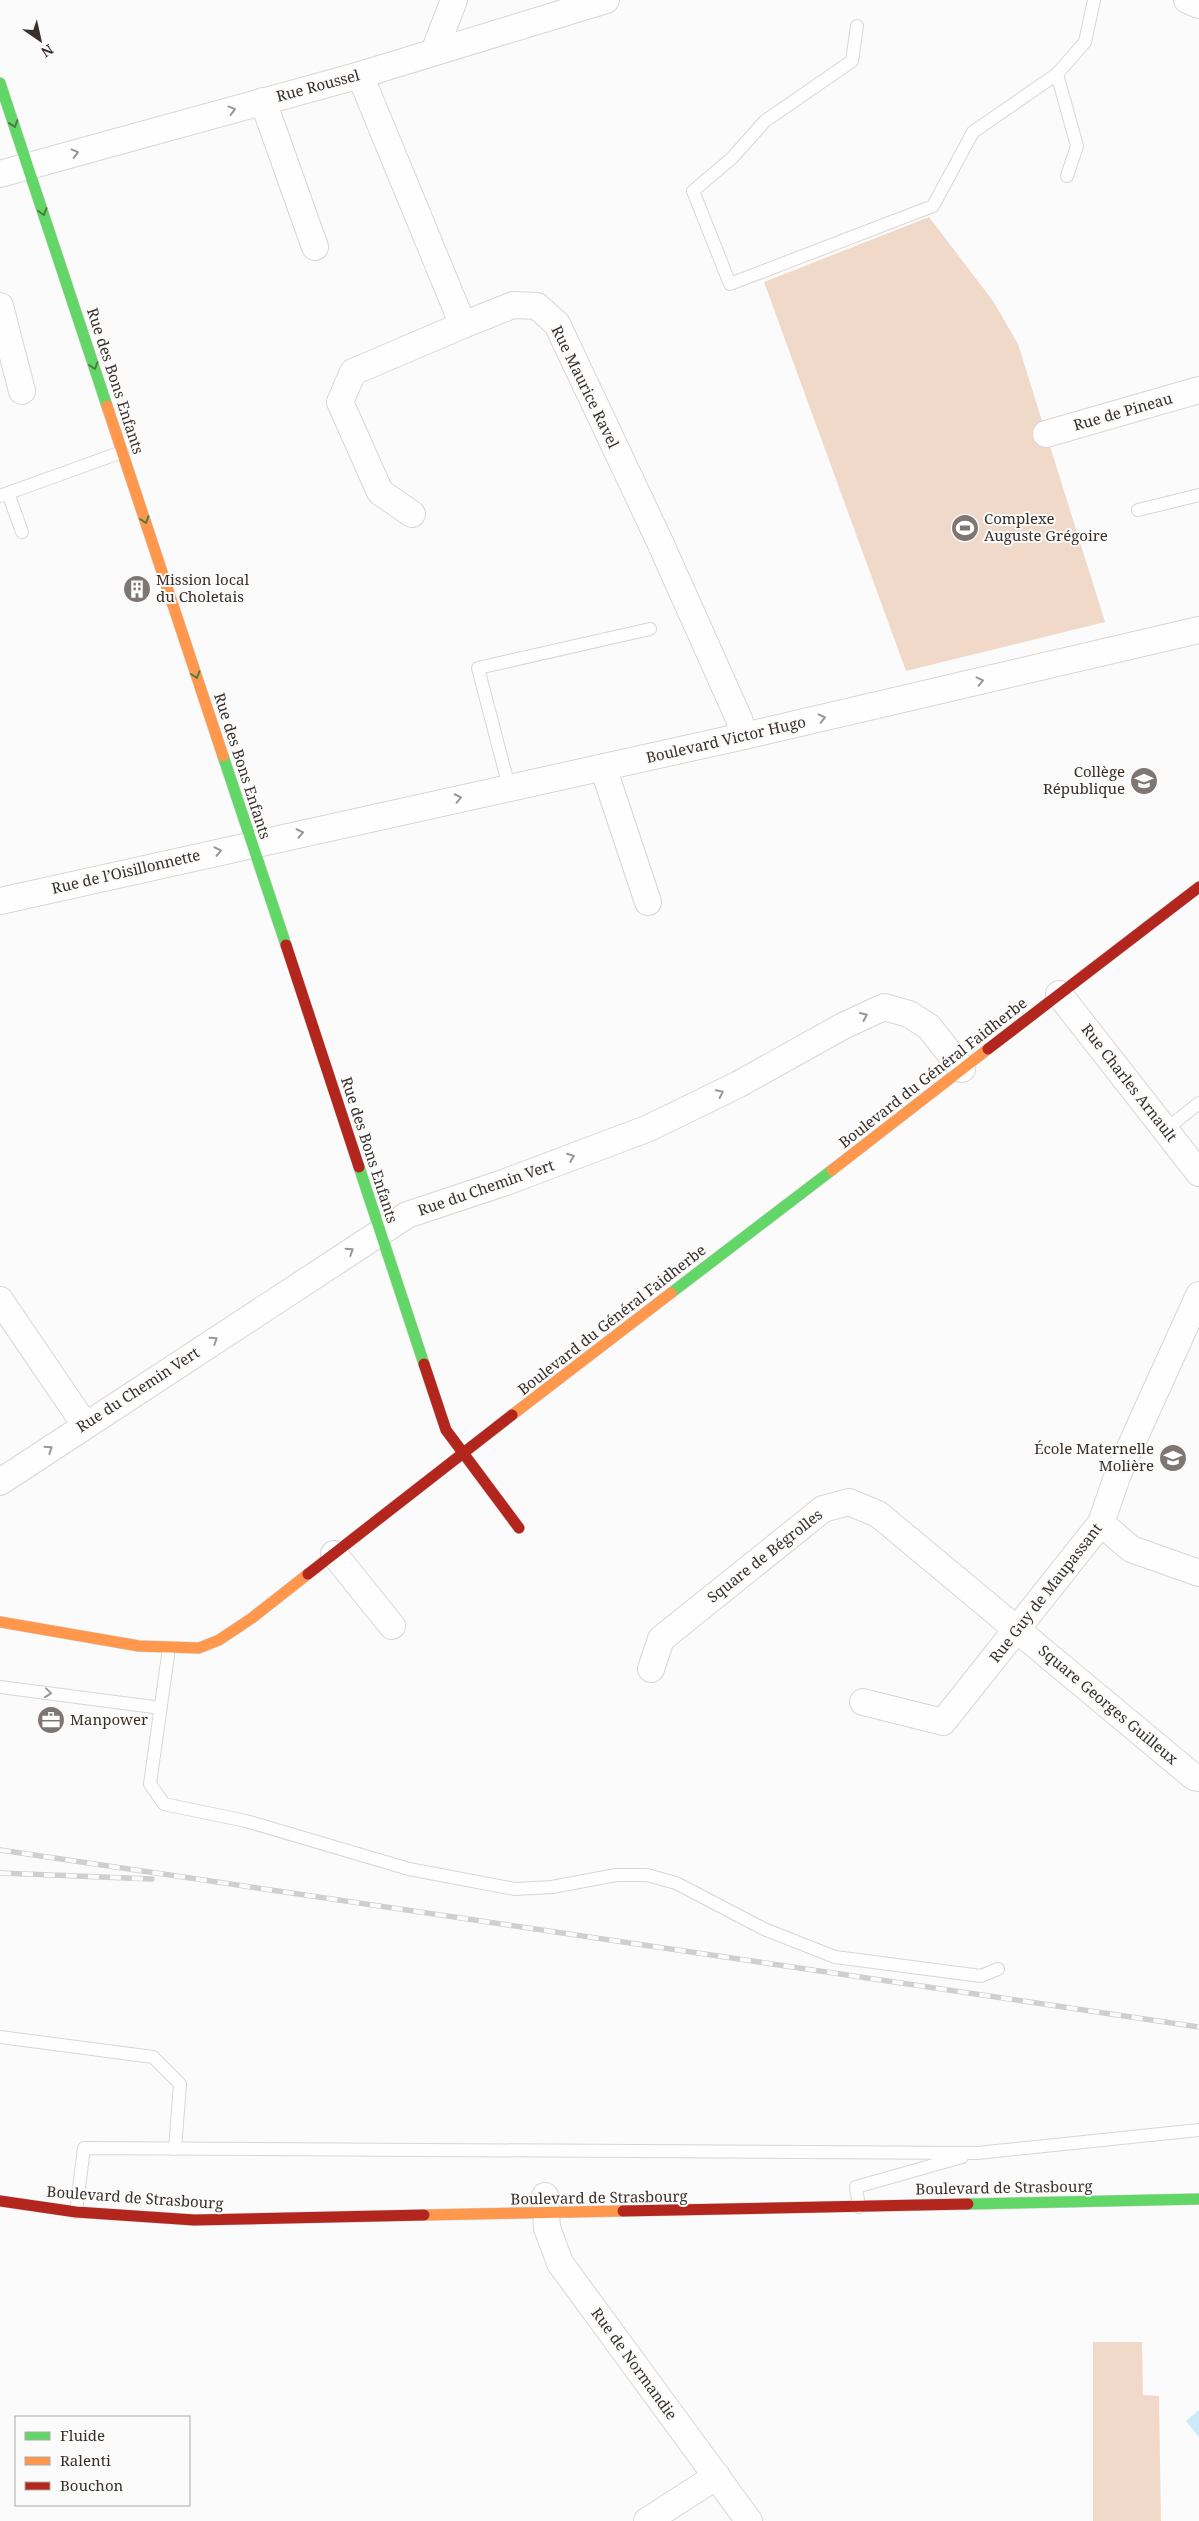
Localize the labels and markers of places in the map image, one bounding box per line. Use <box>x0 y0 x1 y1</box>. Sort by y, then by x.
place label: Complexe Auguste Grégoire <box>984 508 1108 545</box>
sports icon: Complexe Auguste Grégoire <box>950 513 980 543</box>
place label: Mission local du Choletais <box>156 569 250 606</box>
building icon: Mission local du Choletais <box>122 574 152 604</box>
place label: Collège République <box>1043 761 1125 798</box>
school or university icon: Collège République <box>1129 766 1159 796</box>
place label: École Maternelle Molière <box>1034 1438 1154 1475</box>
school or university icon: École Maternelle Molière <box>1158 1443 1188 1473</box>
office icon: Manpower <box>36 1705 66 1735</box>
place label: Manpower <box>70 1709 148 1729</box>

